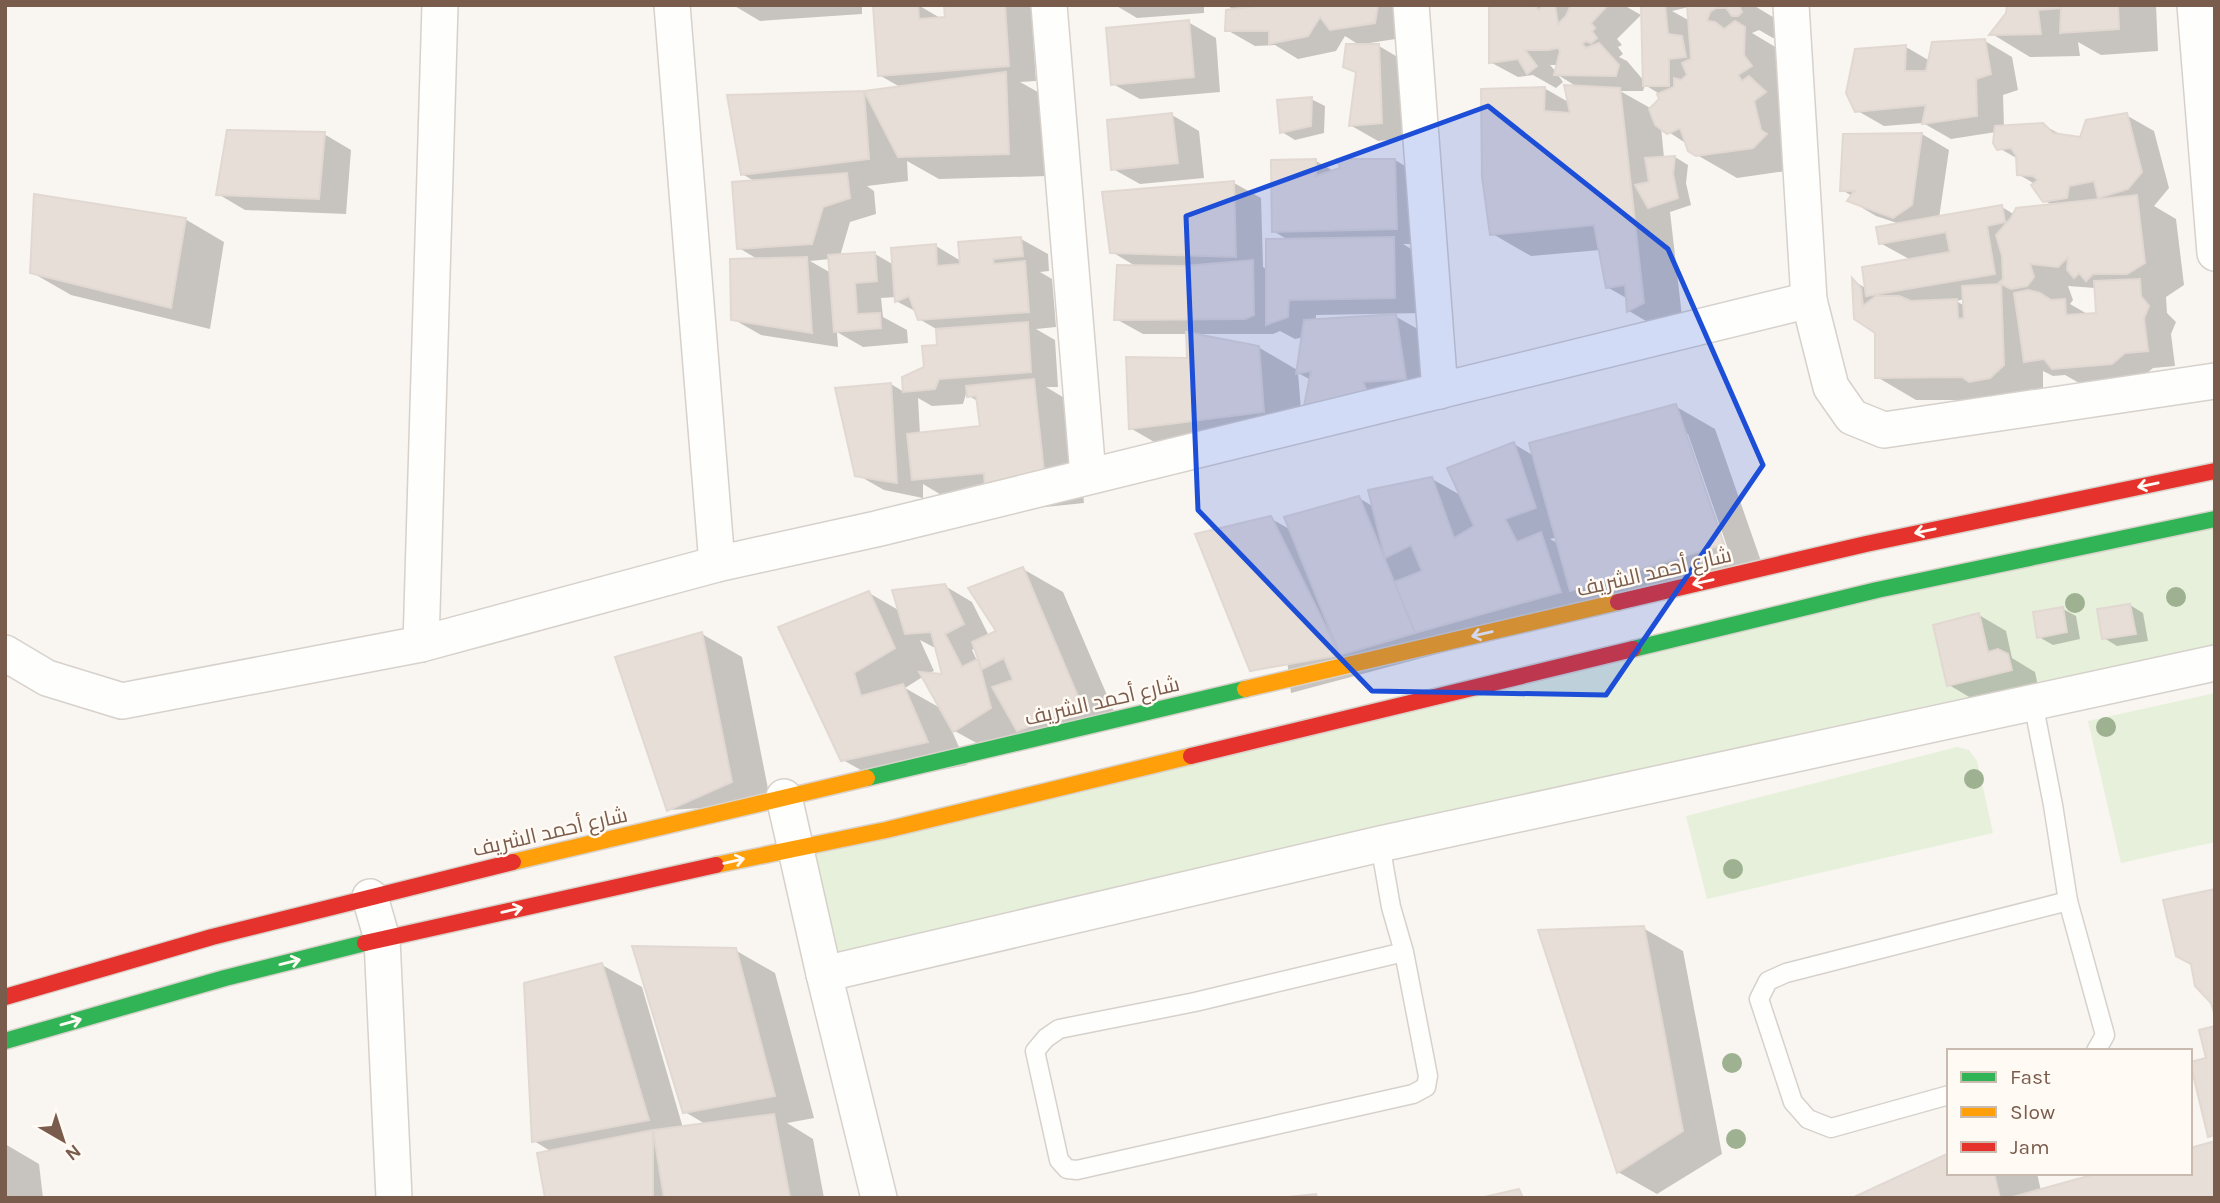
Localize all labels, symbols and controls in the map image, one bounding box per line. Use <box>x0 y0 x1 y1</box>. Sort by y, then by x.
one-way arrow <box>2137 479 2160 493</box>
one-way arrow <box>1914 525 1937 539</box>
street label: شارع أحمد الشريف <box>1574 542 1734 603</box>
one-way arrow <box>1692 576 1715 589</box>
one-way arrow <box>1471 627 1494 641</box>
street label: شارع أحمد الشريف <box>1022 671 1182 732</box>
street label: شارع أحمد الشريف <box>470 802 630 863</box>
one-way arrow <box>722 853 745 867</box>
one-way arrow <box>500 903 523 916</box>
one-way arrow <box>278 955 301 968</box>
one-way arrow <box>60 1015 82 1028</box>
legend <box>1947 1049 2192 1175</box>
text: Fast <box>2010 1065 2051 1089</box>
text: Slow <box>2010 1100 2055 1124</box>
north arrow <box>28 1105 98 1175</box>
text: Jam <box>2010 1135 2050 1159</box>
text: N <box>61 1140 85 1165</box>

